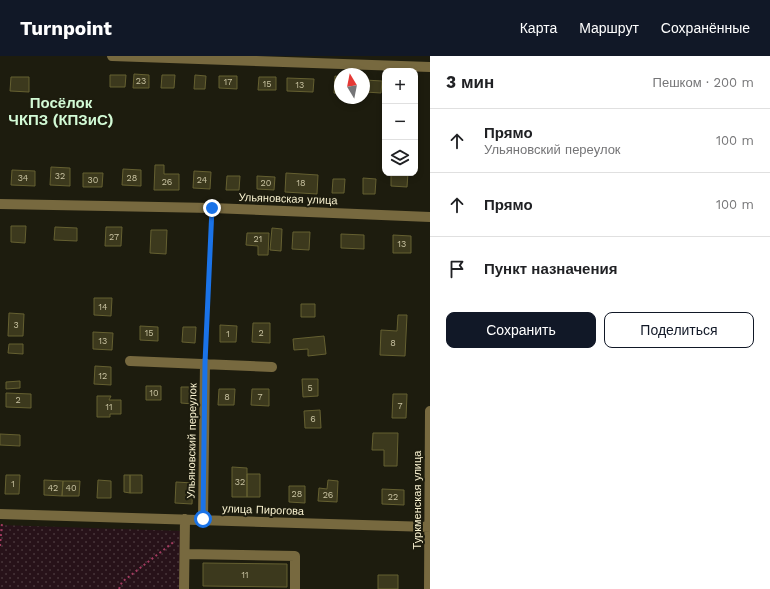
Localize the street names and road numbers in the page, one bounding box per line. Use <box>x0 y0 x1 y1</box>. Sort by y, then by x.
street label: Ульяновская улица <box>238 191 339 207</box>
street label: Ульяновский переулок <box>184 383 200 499</box>
street label: Туркменская улица <box>411 450 424 549</box>
street label: улица Пирогова <box>222 502 305 518</box>

